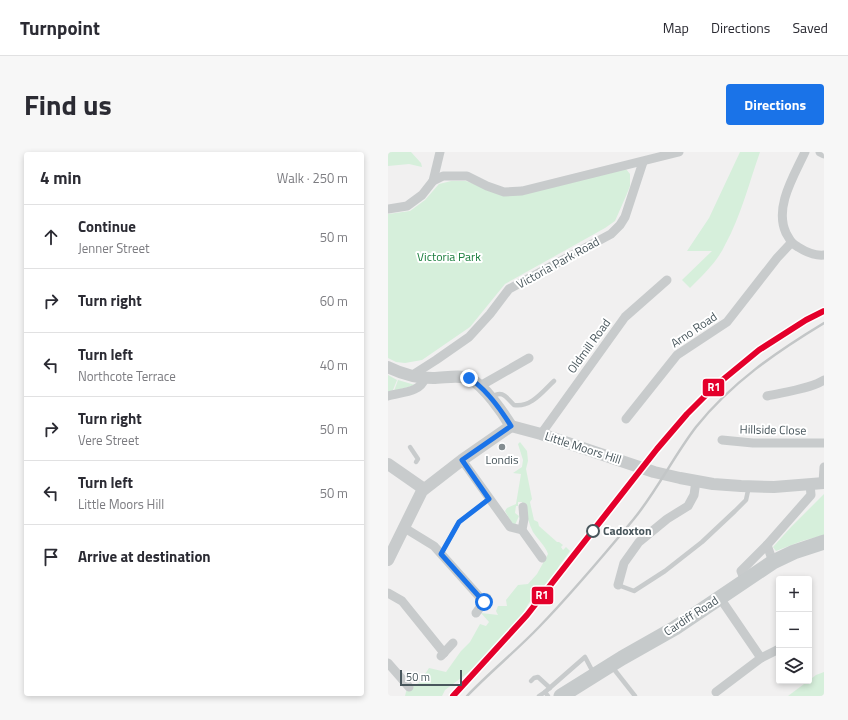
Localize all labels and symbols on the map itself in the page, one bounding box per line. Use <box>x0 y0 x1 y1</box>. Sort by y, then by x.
street label: Victoria Park Road <box>513 232 603 293</box>
park label: Victoria Park <box>417 247 481 266</box>
street label: Arno Road <box>667 307 721 352</box>
street label: Oldmill Road <box>562 314 615 377</box>
route end <box>460 369 478 387</box>
line badge: R1 <box>702 378 725 397</box>
text: R1 <box>708 379 720 395</box>
street label: Hillside Close <box>739 419 807 440</box>
street label: Little Moors Hill <box>542 426 624 469</box>
marker: Londis <box>497 442 507 452</box>
place label: Londis <box>485 450 519 469</box>
place label: Cadoxton <box>603 521 652 540</box>
marker: Cadoxton <box>586 524 600 538</box>
line badge: R1 <box>531 586 554 605</box>
text: R1 <box>536 587 548 603</box>
street label: Cardiff Road <box>660 591 722 640</box>
route start <box>475 593 493 611</box>
scale bar <box>400 668 462 687</box>

